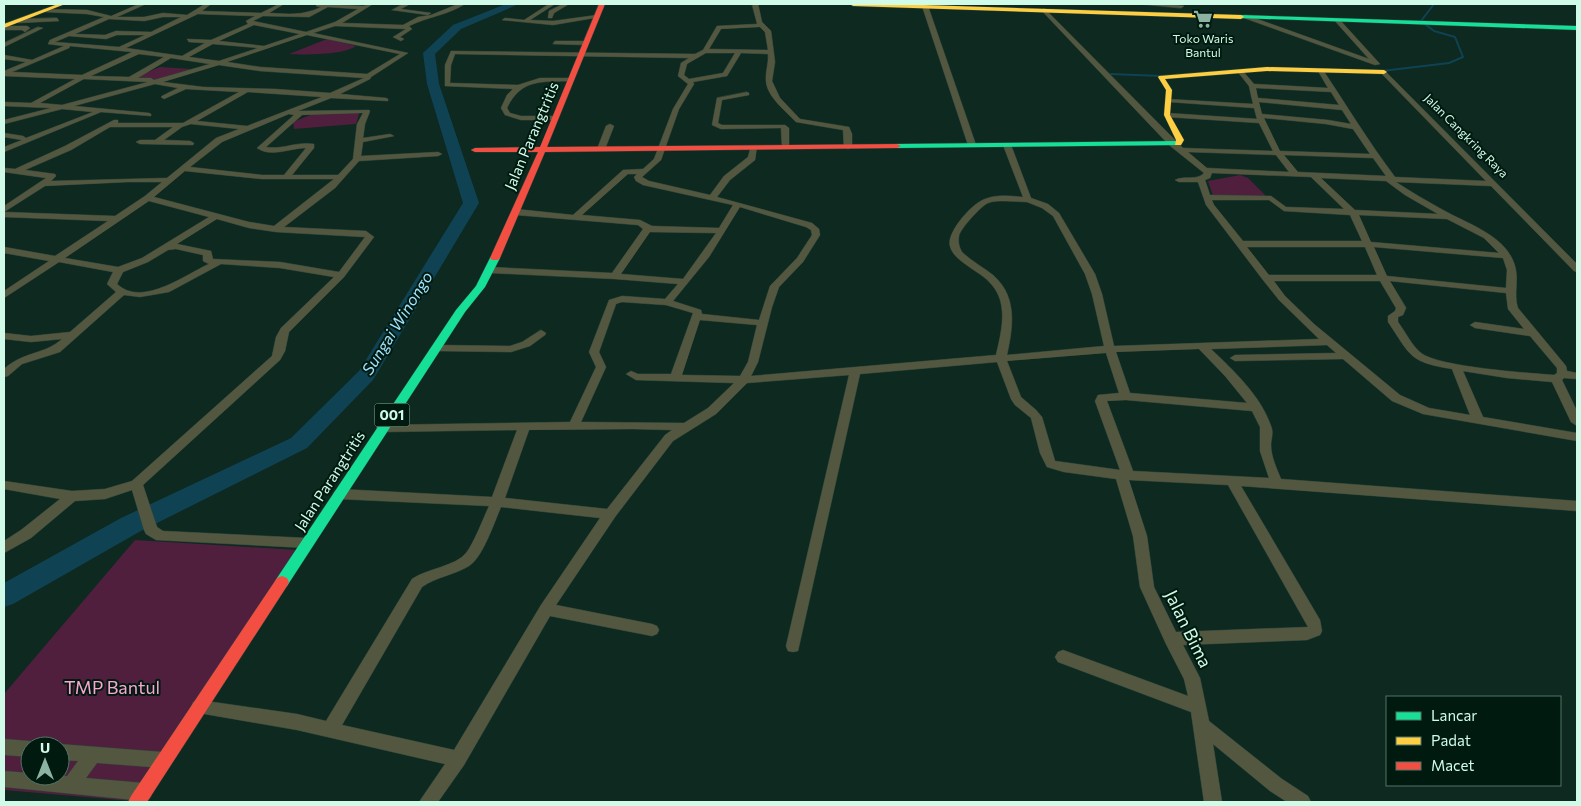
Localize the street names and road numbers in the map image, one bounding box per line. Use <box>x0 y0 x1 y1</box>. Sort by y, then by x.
street label: Jalan Parangtritis <box>500 79 562 192</box>
street label: Jalan Cangkring Raya <box>1421 90 1512 181</box>
road number: 001 <box>374 404 410 426</box>
street label: Jalan Parangtritis <box>290 427 368 534</box>
street label: Jalan Bima <box>1161 586 1217 671</box>

